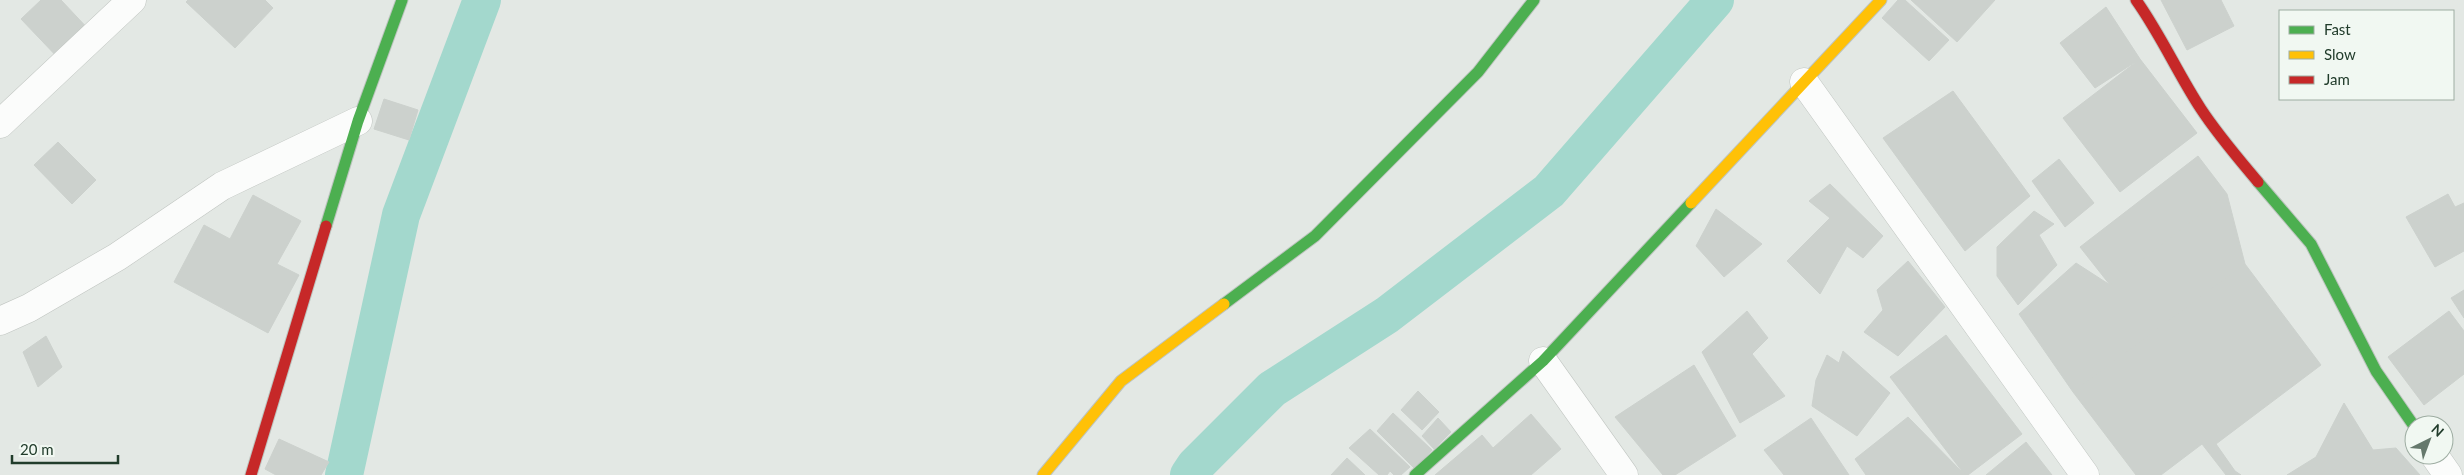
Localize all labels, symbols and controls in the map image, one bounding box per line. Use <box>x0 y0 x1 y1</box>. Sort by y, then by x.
legend <box>2279 10 2454 100</box>
text: Fast <box>2324 20 2351 38</box>
text: Slow <box>2324 45 2356 63</box>
text: Jam <box>2324 70 2350 88</box>
north arrow <box>2404 415 2454 465</box>
text: N <box>2428 420 2448 440</box>
scale bar <box>12 432 119 464</box>
text: 20 m <box>20 440 54 458</box>

